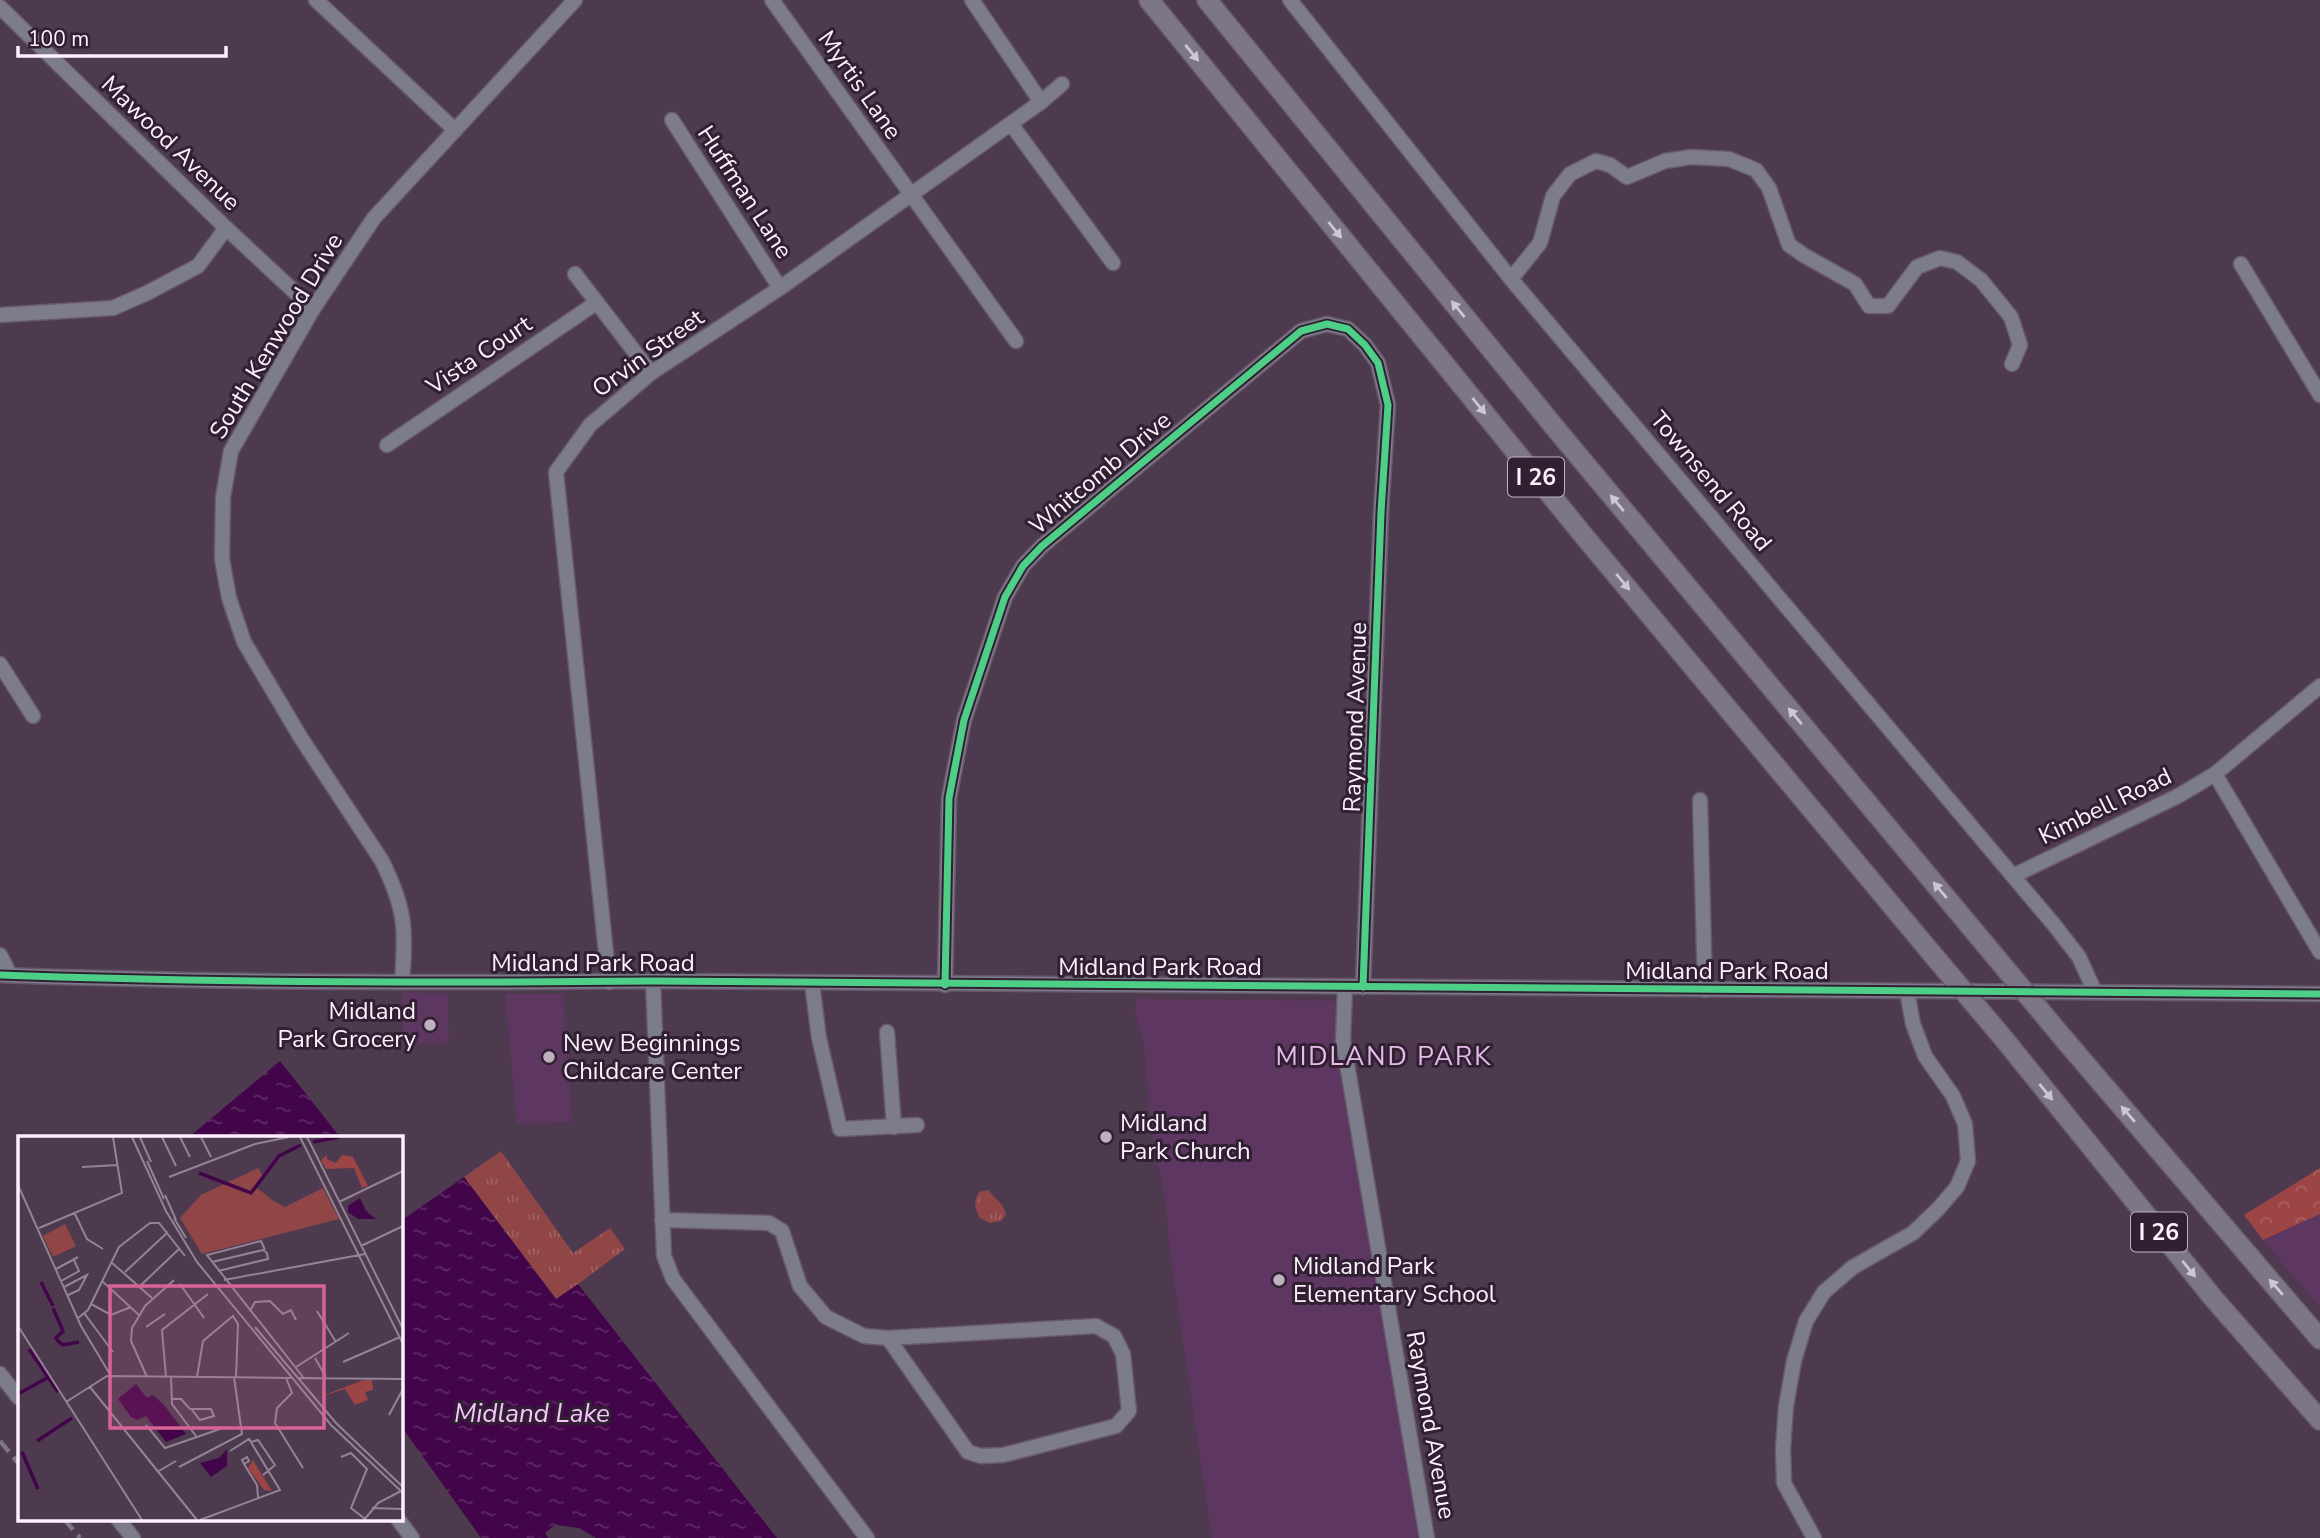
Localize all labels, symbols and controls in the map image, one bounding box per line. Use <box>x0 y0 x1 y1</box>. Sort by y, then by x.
scale bar <box>18 14 226 58</box>
street label: Myrtis Lane <box>811 24 909 146</box>
text: 100 m <box>28 25 89 53</box>
one-way arrow <box>1184 43 1199 61</box>
street label: Mawood Avenue <box>95 68 247 218</box>
street label: Huffman Lane <box>690 119 800 265</box>
one-way arrow <box>1327 221 1342 238</box>
street label: South Kenwood Drive <box>202 227 350 445</box>
one-way arrow <box>1450 300 1465 318</box>
street label: Orvin Street <box>586 301 711 404</box>
street label: Vista Court <box>419 308 538 403</box>
one-way arrow <box>1471 397 1486 415</box>
street label: Whitcomb Drive <box>1022 404 1178 542</box>
street label: Townsend Road <box>1643 404 1779 558</box>
road number: I 26 <box>1508 457 1564 496</box>
one-way arrow <box>1610 495 1625 513</box>
one-way arrow <box>1615 573 1630 591</box>
street label: Raymond Avenue <box>1336 621 1374 813</box>
one-way arrow <box>1788 707 1803 724</box>
street label: Kimbell Road <box>2033 760 2177 852</box>
one-way arrow <box>1933 882 1948 900</box>
street label: Midland Park Road <box>491 947 695 979</box>
street label: Midland Park Road <box>1058 951 1262 983</box>
street label: Midland Park Road <box>1625 955 1829 987</box>
place label: Midland Park Grocery <box>277 995 417 1055</box>
marker: Midland Park Grocery <box>422 1017 438 1033</box>
place label: New Beginnings Childcare Center <box>563 1027 742 1087</box>
district label: MIDLAND PARK <box>1275 1039 1493 1074</box>
marker: New Beginnings Childcare Center <box>541 1049 557 1065</box>
one-way arrow <box>2039 1083 2054 1101</box>
one-way arrow <box>2120 1105 2136 1123</box>
place label: Midland Park Church <box>1120 1107 1251 1167</box>
marker: Midland Park Church <box>1098 1129 1114 1145</box>
inset map <box>18 1136 402 1520</box>
road number: I 26 <box>2131 1212 2187 1252</box>
place label: Midland Park Elementary School <box>1293 1250 1496 1310</box>
one-way arrow <box>2182 1260 2197 1278</box>
marker: Midland Park Elementary School <box>1271 1272 1287 1288</box>
one-way arrow <box>2268 1278 2284 1296</box>
street label: Raymond Avenue <box>1399 1329 1463 1521</box>
water label: Midland Lake <box>454 1396 610 1431</box>

